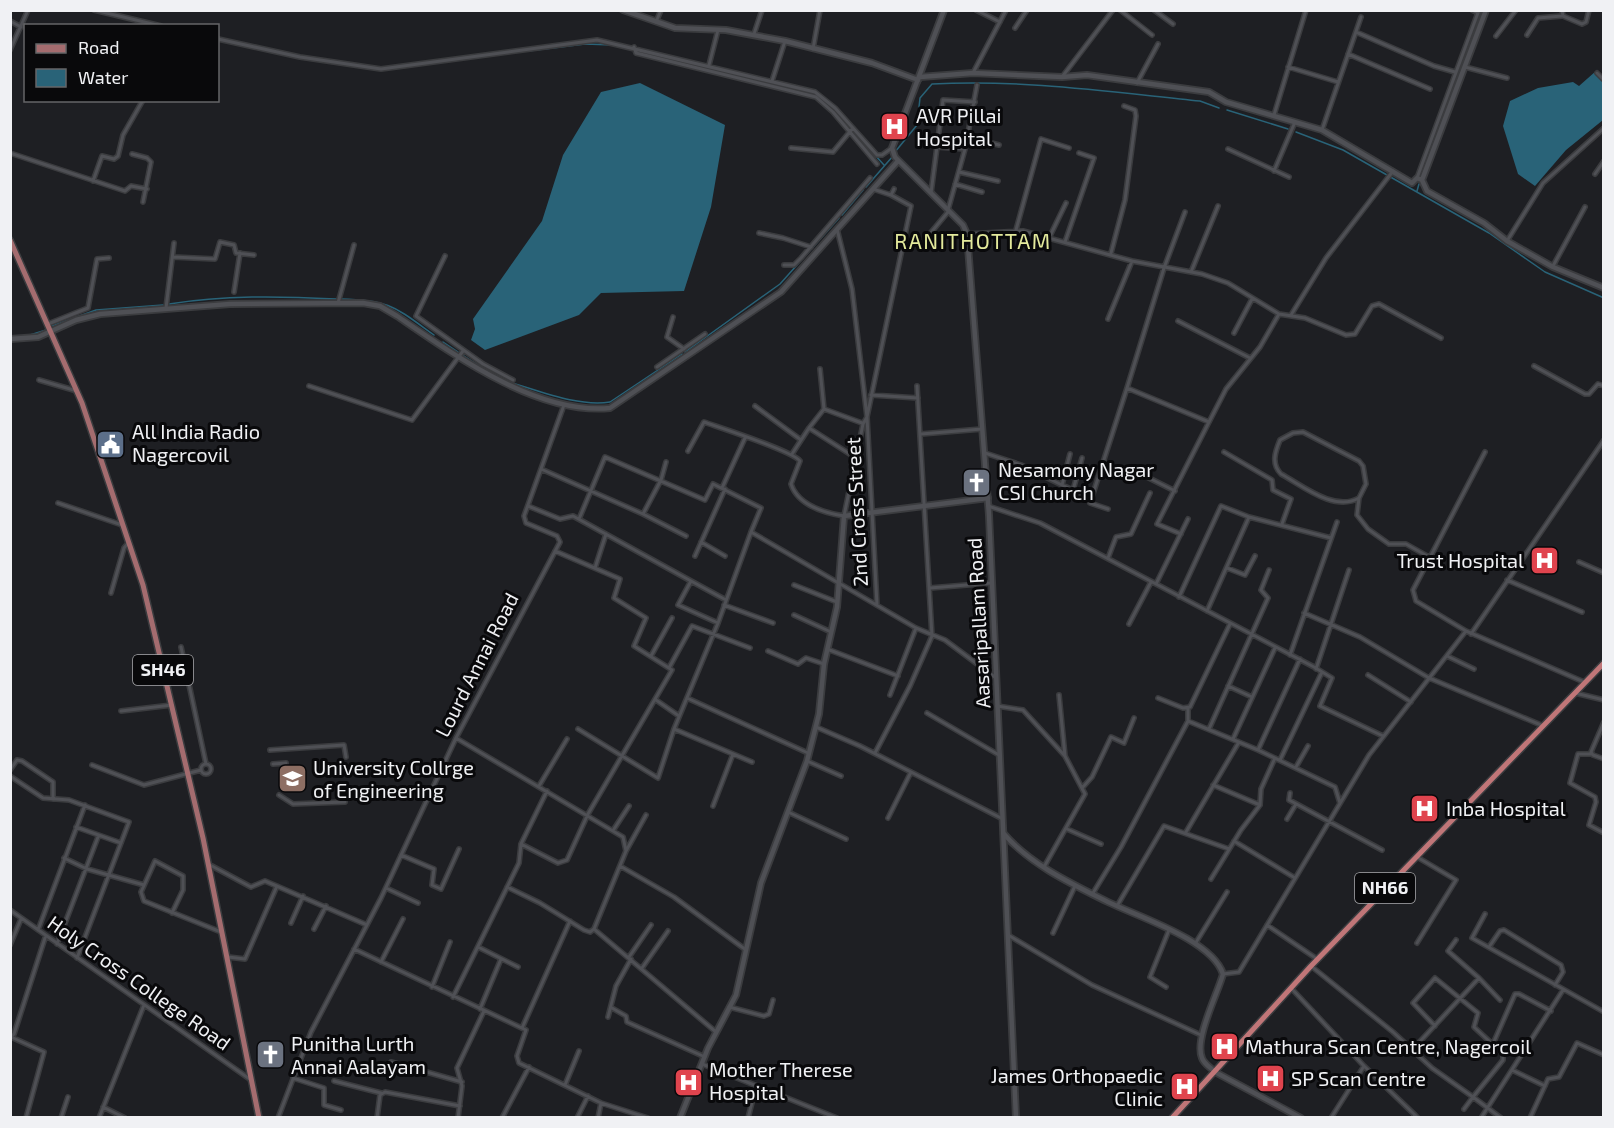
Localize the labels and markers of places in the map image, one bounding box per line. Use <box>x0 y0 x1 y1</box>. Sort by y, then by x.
place label: AVR Pillai Hospital <box>916 103 1001 150</box>
hospital icon: AVR Pillai Hospital <box>879 111 911 143</box>
place label: All India Radio Nagercovil <box>132 419 260 466</box>
public building icon: All India Radio Nagercovil <box>95 428 127 460</box>
place label: Nesamony Nagar CSI Church <box>998 457 1154 504</box>
church icon: Nesamony Nagar CSI Church <box>961 466 993 498</box>
hospital icon: Trust Hospital <box>1529 545 1561 577</box>
place label: Trust Hospital <box>1397 548 1524 572</box>
place label: University Collrge of Engineering <box>313 755 474 802</box>
school or university icon: University Collrge of Engineering <box>276 763 308 795</box>
hospital icon: Inba Hospital <box>1409 793 1441 825</box>
place label: Inba Hospital <box>1446 796 1566 820</box>
place label: Punitha Lurth Annai Aalayam <box>291 1031 426 1078</box>
hospital icon: Mathura Scan Centre, Nagercoil <box>1208 1031 1240 1063</box>
place label: Mathura Scan Centre, Nagercoil <box>1245 1034 1531 1058</box>
church icon: Punitha Lurth Annai Aalayam <box>254 1039 286 1071</box>
place label: Mother Therese Hospital <box>709 1057 853 1104</box>
place label: James Orthopaedic Clinic <box>991 1063 1163 1110</box>
hospital icon: SP Scan Centre <box>1254 1063 1286 1095</box>
hospital icon: Mother Therese Hospital <box>672 1066 704 1098</box>
place label: SP Scan Centre <box>1291 1066 1426 1090</box>
hospital icon: James Orthopaedic Clinic <box>1168 1071 1200 1103</box>

